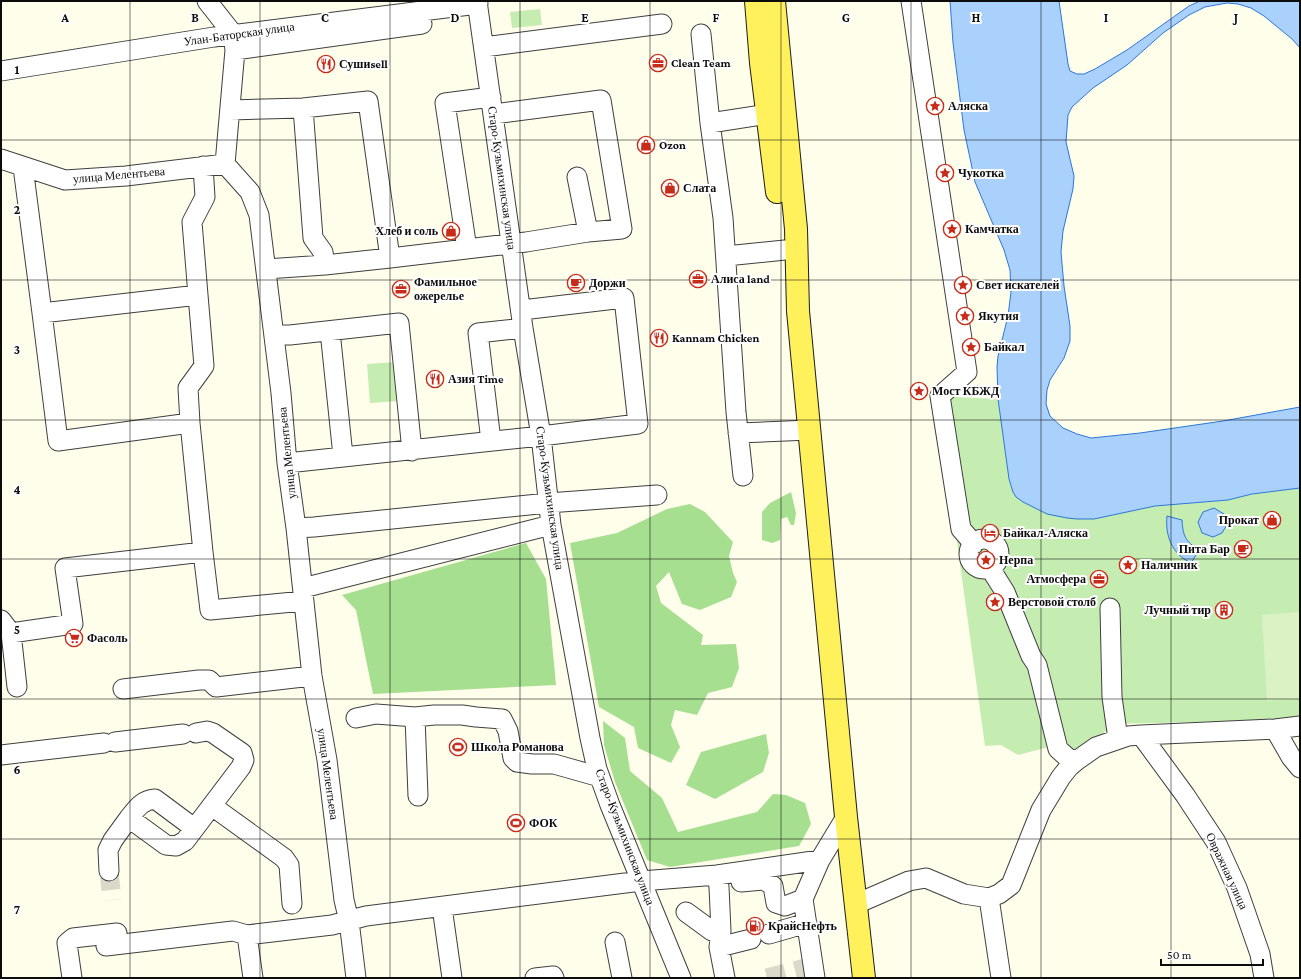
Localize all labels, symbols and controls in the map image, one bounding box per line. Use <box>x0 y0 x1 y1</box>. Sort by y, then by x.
text: A <box>60 10 69 25</box>
text: B <box>191 10 199 25</box>
text: C <box>321 10 329 25</box>
text: D <box>451 10 460 25</box>
text: E <box>581 10 589 25</box>
text: F <box>713 10 720 25</box>
text: G <box>842 10 850 25</box>
text: H <box>972 10 981 25</box>
text: I <box>1104 10 1108 25</box>
text: J <box>1232 10 1238 25</box>
street label: Улан-Баторская улица <box>183 19 296 49</box>
office icon: Clean Team <box>648 53 668 73</box>
restaurant icon: Сушиsell <box>316 54 336 74</box>
place label: Clean Team <box>671 56 732 70</box>
place label: Сушиsell <box>339 57 388 71</box>
text: 1 <box>15 62 20 77</box>
place icon: Аляска <box>925 96 945 116</box>
place label: Аляска <box>948 99 988 113</box>
street label: Старо-Кузьмихинская улица <box>485 105 519 251</box>
shop icon: Ozon <box>636 135 656 155</box>
place label: Ozon <box>659 138 686 152</box>
place icon: Чукотка <box>935 163 955 183</box>
street label: улица Мелентьева <box>72 164 166 186</box>
place label: Чукотка <box>958 166 1004 180</box>
shop icon: Слата <box>660 178 680 198</box>
place label: Слата <box>683 181 716 195</box>
text: 2 <box>14 202 21 217</box>
place icon: Камчатка <box>942 219 962 239</box>
shop icon: Хлеб и соль <box>441 221 461 241</box>
place label: Камчатка <box>965 222 1019 236</box>
place label: Хлеб и соль <box>375 224 439 238</box>
office icon: Алиса land <box>688 269 708 289</box>
place label: Алиса land <box>711 272 770 286</box>
cafe icon: Доржи <box>566 273 586 293</box>
place label: Фамильное ожерелье <box>414 275 477 303</box>
place icon: Свет искателей <box>953 275 973 295</box>
place label: Доржи <box>589 276 626 290</box>
place label: Свет искателей <box>976 278 1060 292</box>
office icon: Фамильное ожерелье <box>391 279 411 299</box>
place icon: Якутия <box>955 306 975 326</box>
place label: Якутия <box>978 309 1019 323</box>
restaurant icon: Kannam Chicken <box>649 328 669 348</box>
place label: Kannam Chicken <box>672 331 759 345</box>
place icon: Байкал <box>961 337 981 357</box>
place label: Байкал <box>984 340 1025 354</box>
text: 3 <box>14 342 20 357</box>
restaurant icon: Азия Time <box>425 369 445 389</box>
place label: Азия Time <box>448 372 504 386</box>
place icon: Мост КБЖД <box>909 381 929 401</box>
place label: Мост КБЖД <box>932 384 1000 398</box>
street label: улица Мелентьева <box>275 406 299 500</box>
street label: Старо-Кузьмихинская улица <box>533 425 567 571</box>
text: 4 <box>13 482 21 497</box>
shop icon: Прокат <box>1262 510 1282 530</box>
place label: Прокат <box>1219 513 1259 527</box>
hotel icon: Байкал-Аляска <box>980 523 1000 543</box>
place label: Байкал-Аляска <box>1003 526 1088 540</box>
cafe icon: Пита Бар <box>1233 539 1253 559</box>
place label: Пита Бар <box>1179 542 1230 556</box>
place icon: Нерпа <box>976 550 996 570</box>
place label: Нерпа <box>999 553 1033 567</box>
place icon: Наличник <box>1118 555 1138 575</box>
place label: Наличник <box>1141 558 1198 572</box>
office icon: Атмосфера <box>1089 569 1109 589</box>
place label: Атмосфера <box>1027 572 1086 586</box>
place icon: Верстовой столб <box>985 592 1005 612</box>
place label: Верстовой столб <box>1008 595 1096 609</box>
building icon: Лучный тир <box>1214 600 1234 620</box>
place label: Лучный тир <box>1145 603 1211 617</box>
text: 5 <box>14 622 20 637</box>
supermarket icon: Фасоль <box>64 628 84 648</box>
place label: Фасоль <box>87 631 128 645</box>
street label: улица Мелентьева <box>315 727 341 821</box>
sports icon: Школа Романова <box>448 737 468 757</box>
place label: Школа Романова <box>471 740 564 754</box>
text: 6 <box>13 762 21 777</box>
street label: Старо-Кузьмихинская улица <box>593 767 658 908</box>
sports icon: ФОК <box>506 813 526 833</box>
place label: ФОК <box>529 816 558 830</box>
street label: Овражная улица <box>1203 830 1251 912</box>
text: 7 <box>14 902 20 917</box>
fuel station icon: КрайсНефть <box>745 916 765 936</box>
place label: КрайсНефть <box>768 919 838 933</box>
scale bar <box>1161 941 1263 967</box>
text: 50 m <box>1167 948 1192 962</box>

